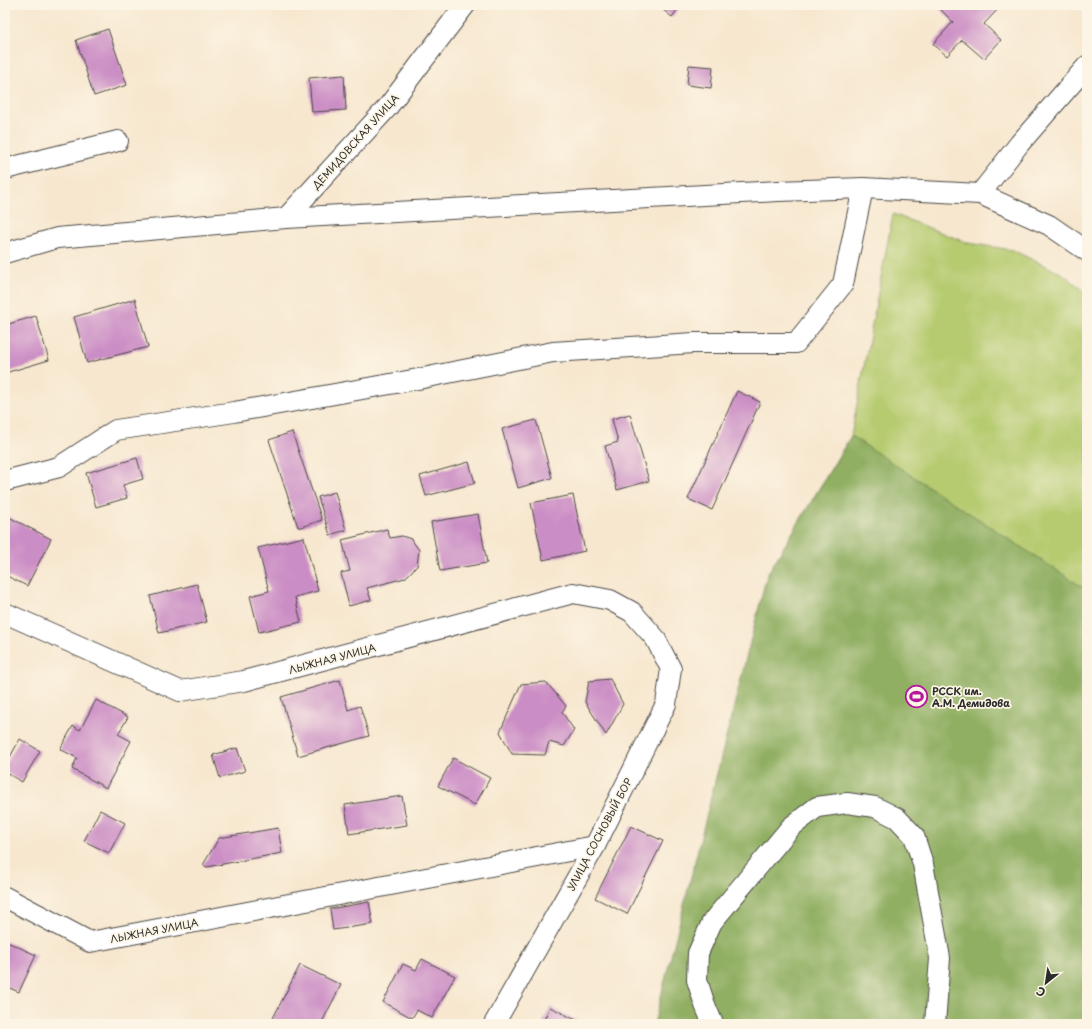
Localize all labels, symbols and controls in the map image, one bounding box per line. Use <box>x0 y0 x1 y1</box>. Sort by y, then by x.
street label: ДЕМИДОВСКАЯ УЛИЦА <box>308 90 402 193</box>
street label: ЛЫЖНАЯ УЛИЦА <box>287 639 377 677</box>
sports icon: РССК им. А.М. Демидова <box>903 683 929 709</box>
place label: РССК им. А.М. Демидова <box>932 683 1010 710</box>
street label: УЛИЦА СОСНОВЫЙ БОР <box>563 775 635 893</box>
street label: ЛЫЖНАЯ УЛИЦА <box>109 914 200 946</box>
north arrow <box>1026 963 1066 1003</box>
text: С <box>1033 983 1049 1002</box>

